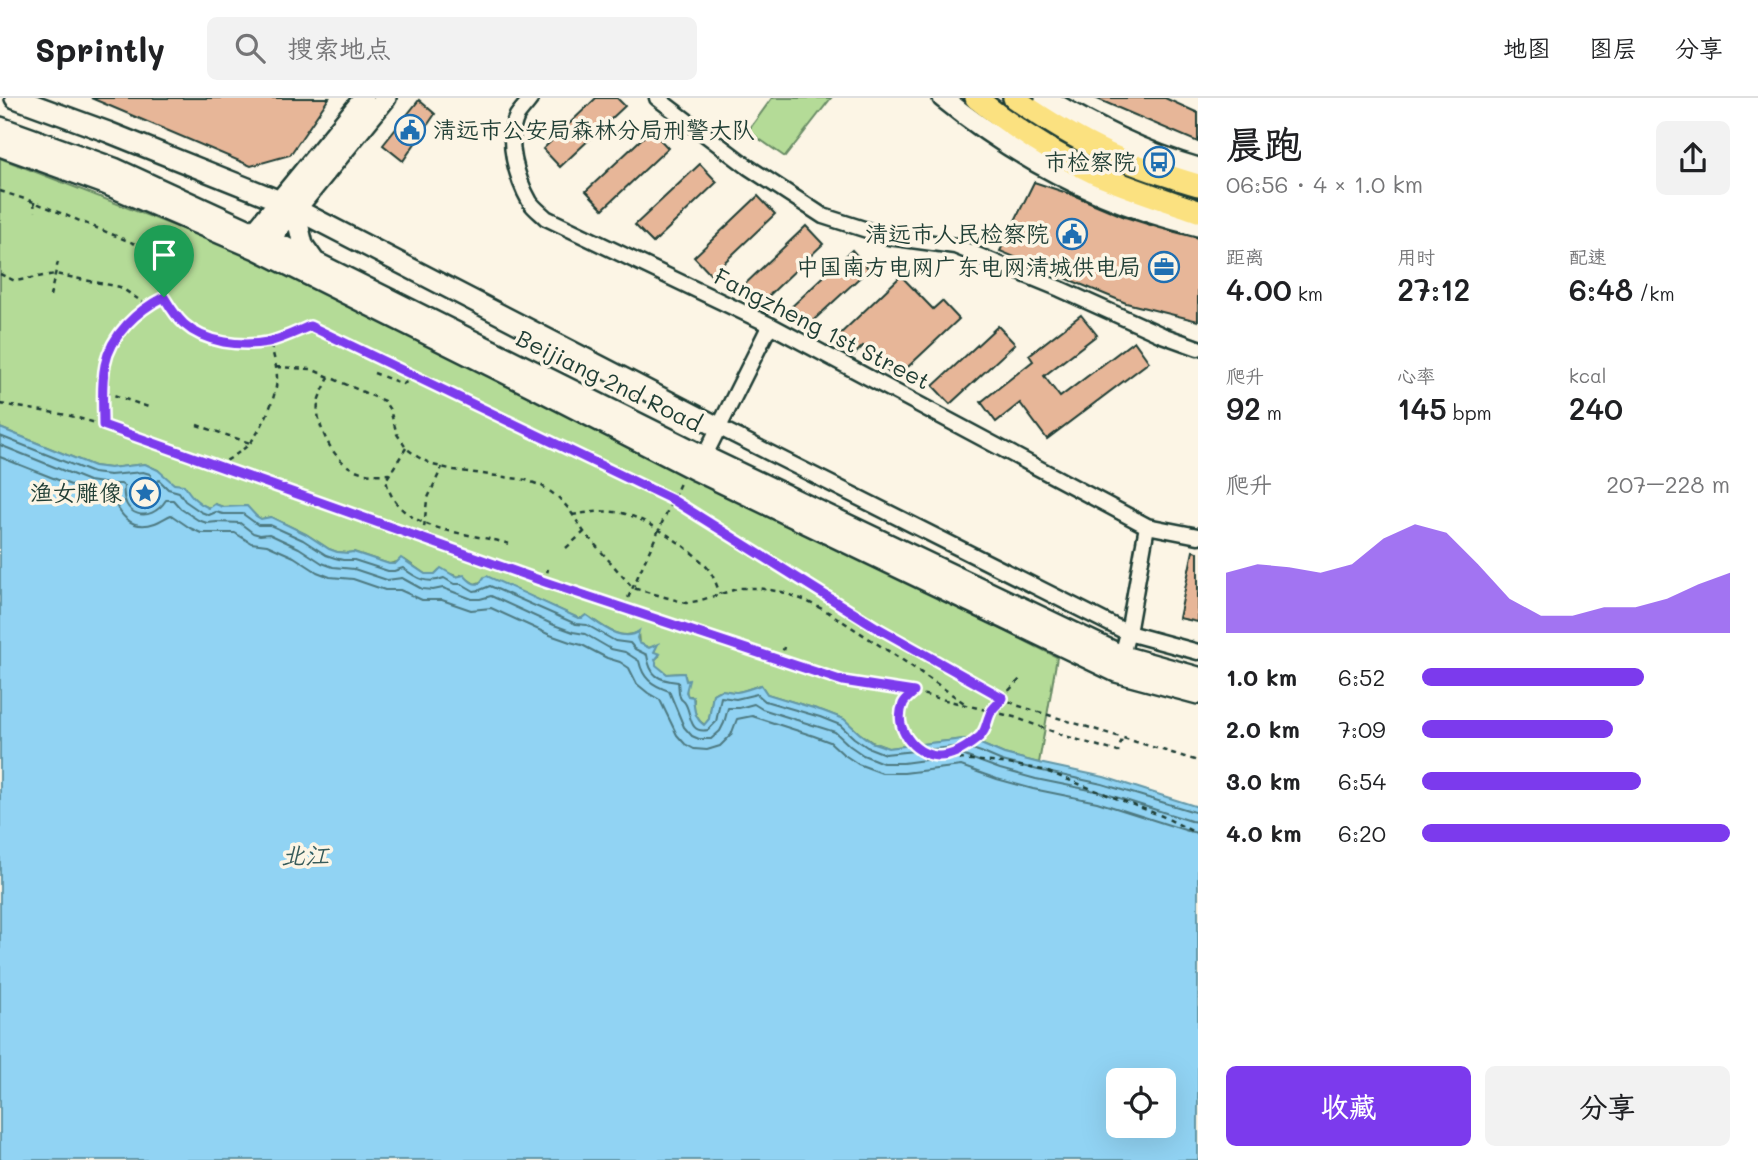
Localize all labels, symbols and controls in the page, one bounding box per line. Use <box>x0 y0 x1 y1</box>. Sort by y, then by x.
search box <box>207 17 697 80</box>
text: Sprintly <box>35 27 165 70</box>
icon: search <box>231 29 269 67</box>
text: 搜索地点 <box>287 31 391 65</box>
text: 地图 <box>1503 32 1551 63</box>
text: 图层 <box>1589 32 1637 63</box>
text: 分享 <box>1675 32 1723 63</box>
public building icon: 清远市公安局森林分局刑警大队 <box>393 113 427 147</box>
place label: 清远市公安局森林分局刑警大队 <box>433 114 755 144</box>
text: 晨跑 <box>1226 118 1302 168</box>
button: share <box>1656 121 1730 195</box>
bus stop icon: 市检察院 <box>1142 145 1176 179</box>
place label: 市检察院 <box>1044 146 1136 176</box>
text: 06:56 · 4 × 1.0 km <box>1226 169 1423 199</box>
public building icon: 清远市人民检察院 <box>1055 217 1089 251</box>
place label: 清远市人民检察院 <box>865 218 1049 248</box>
pin <box>134 225 194 297</box>
icon: arrive <box>145 236 183 274</box>
text: 距离 <box>1226 244 1264 269</box>
text: 用时 <box>1397 244 1435 269</box>
text: 配速 <box>1569 244 1607 269</box>
office icon: 中国南方电网广东电网清城供电局 <box>1147 250 1181 284</box>
place label: 中国南方电网广东电网清城供电局 <box>796 251 1141 281</box>
street label: Fangzheng 1st Street <box>709 261 936 396</box>
text: 4.00 <box>1226 269 1292 309</box>
text: 27:12 <box>1397 269 1470 309</box>
text: 6:48 <box>1569 269 1633 309</box>
text: km <box>1292 281 1323 306</box>
text: /km <box>1633 281 1675 306</box>
street label: Beijiang 2nd Road <box>512 322 707 438</box>
text: 爬升 <box>1226 363 1264 388</box>
text: 心率 <box>1397 363 1435 388</box>
text: kcal <box>1569 363 1607 388</box>
text: 92 <box>1226 388 1261 428</box>
text: 145 <box>1397 388 1447 428</box>
text: 240 <box>1569 388 1623 428</box>
text: m <box>1261 400 1282 425</box>
text: bpm <box>1447 400 1492 425</box>
text: 爬升 <box>1226 469 1272 499</box>
text: 207–228 m <box>1606 469 1730 499</box>
place icon: 渔女雕像 <box>128 476 162 510</box>
place label: 渔女雕像 <box>30 477 122 507</box>
text: 1.0 km <box>1226 662 1297 692</box>
text: 6:52 <box>1338 662 1385 692</box>
text: 2.0 km <box>1226 714 1300 744</box>
text: 7:09 <box>1338 714 1386 744</box>
text: 3.0 km <box>1226 766 1301 796</box>
text: 6:54 <box>1338 766 1386 796</box>
text: 4.0 km <box>1226 818 1301 848</box>
text: 6:20 <box>1338 818 1386 848</box>
water label: 北江 <box>281 839 330 870</box>
button: 收藏 <box>1226 1066 1471 1146</box>
button: 分享 <box>1485 1066 1730 1146</box>
map controls <box>1106 1068 1176 1138</box>
button: locate <box>1106 1068 1176 1138</box>

